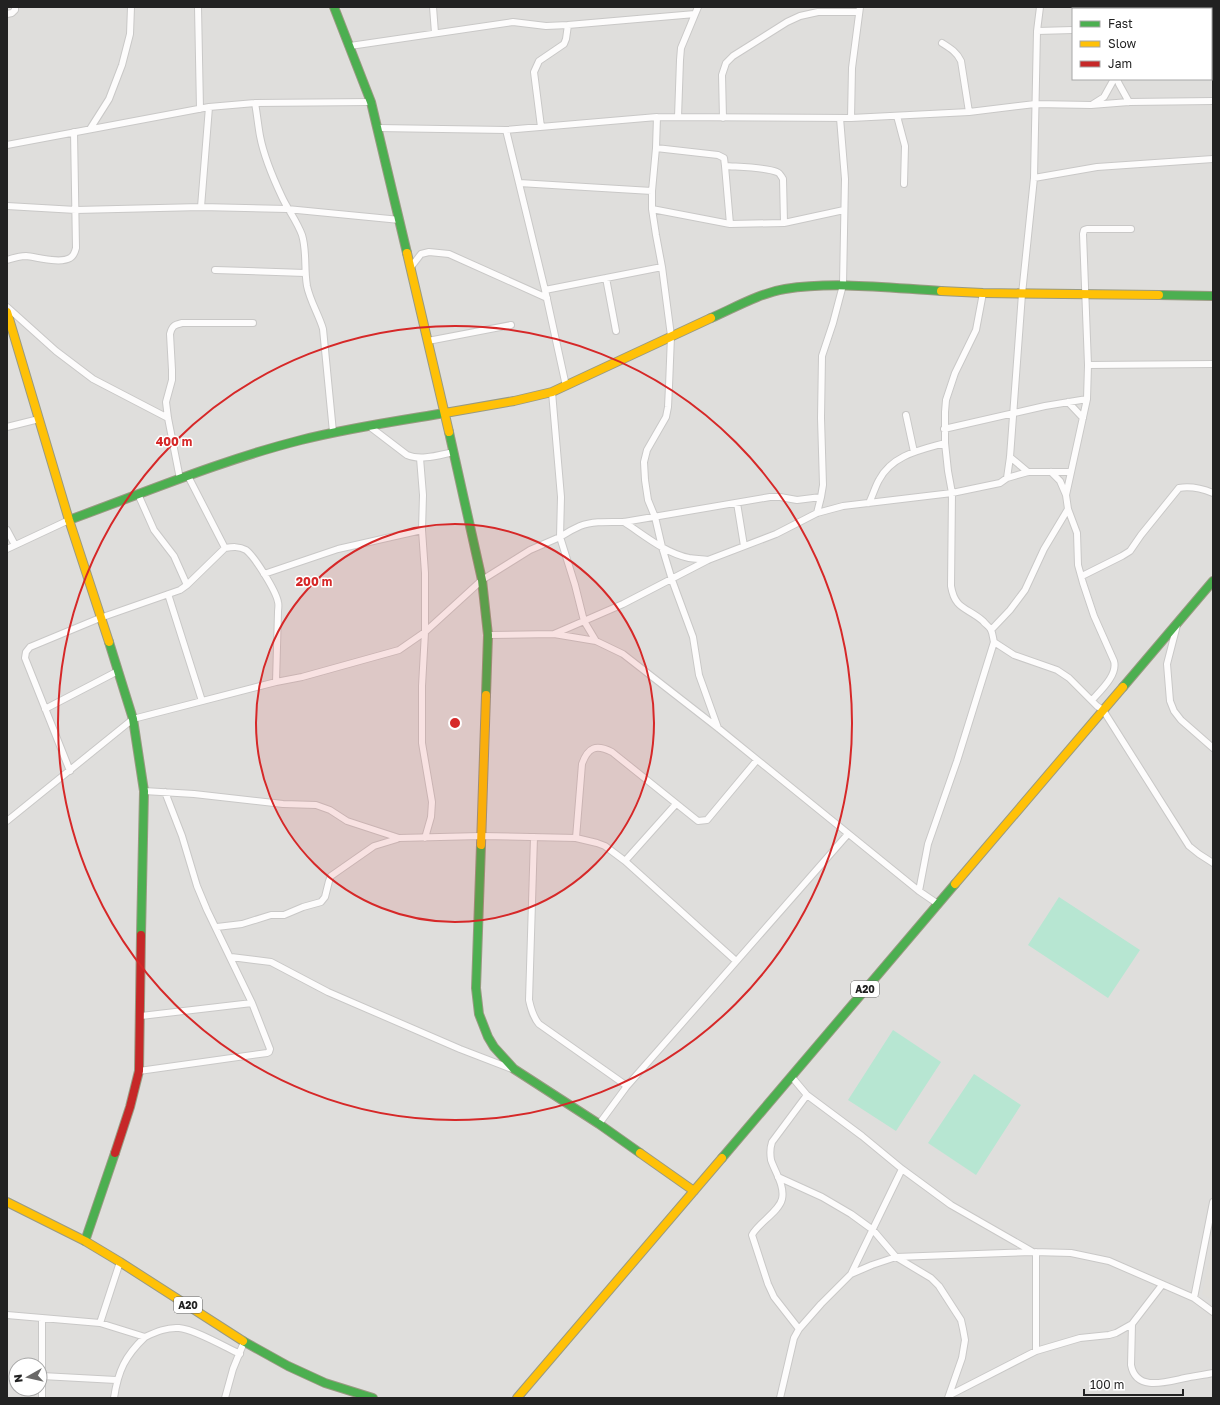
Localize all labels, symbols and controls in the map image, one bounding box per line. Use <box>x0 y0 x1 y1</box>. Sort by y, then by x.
legend <box>1072 8 1212 80</box>
text: Fast <box>1108 16 1133 31</box>
text: Slow <box>1108 36 1136 51</box>
text: Jam <box>1108 56 1132 71</box>
text: 400 m <box>156 434 192 449</box>
text: 200 m <box>296 574 332 589</box>
centre of rings <box>448 716 462 730</box>
road number: A20 <box>851 981 879 997</box>
road number: A20 <box>174 1297 202 1313</box>
north arrow <box>8 1357 48 1397</box>
scale bar <box>1084 1371 1183 1397</box>
text: N <box>11 1373 25 1384</box>
text: 100 m <box>1090 1377 1124 1392</box>

